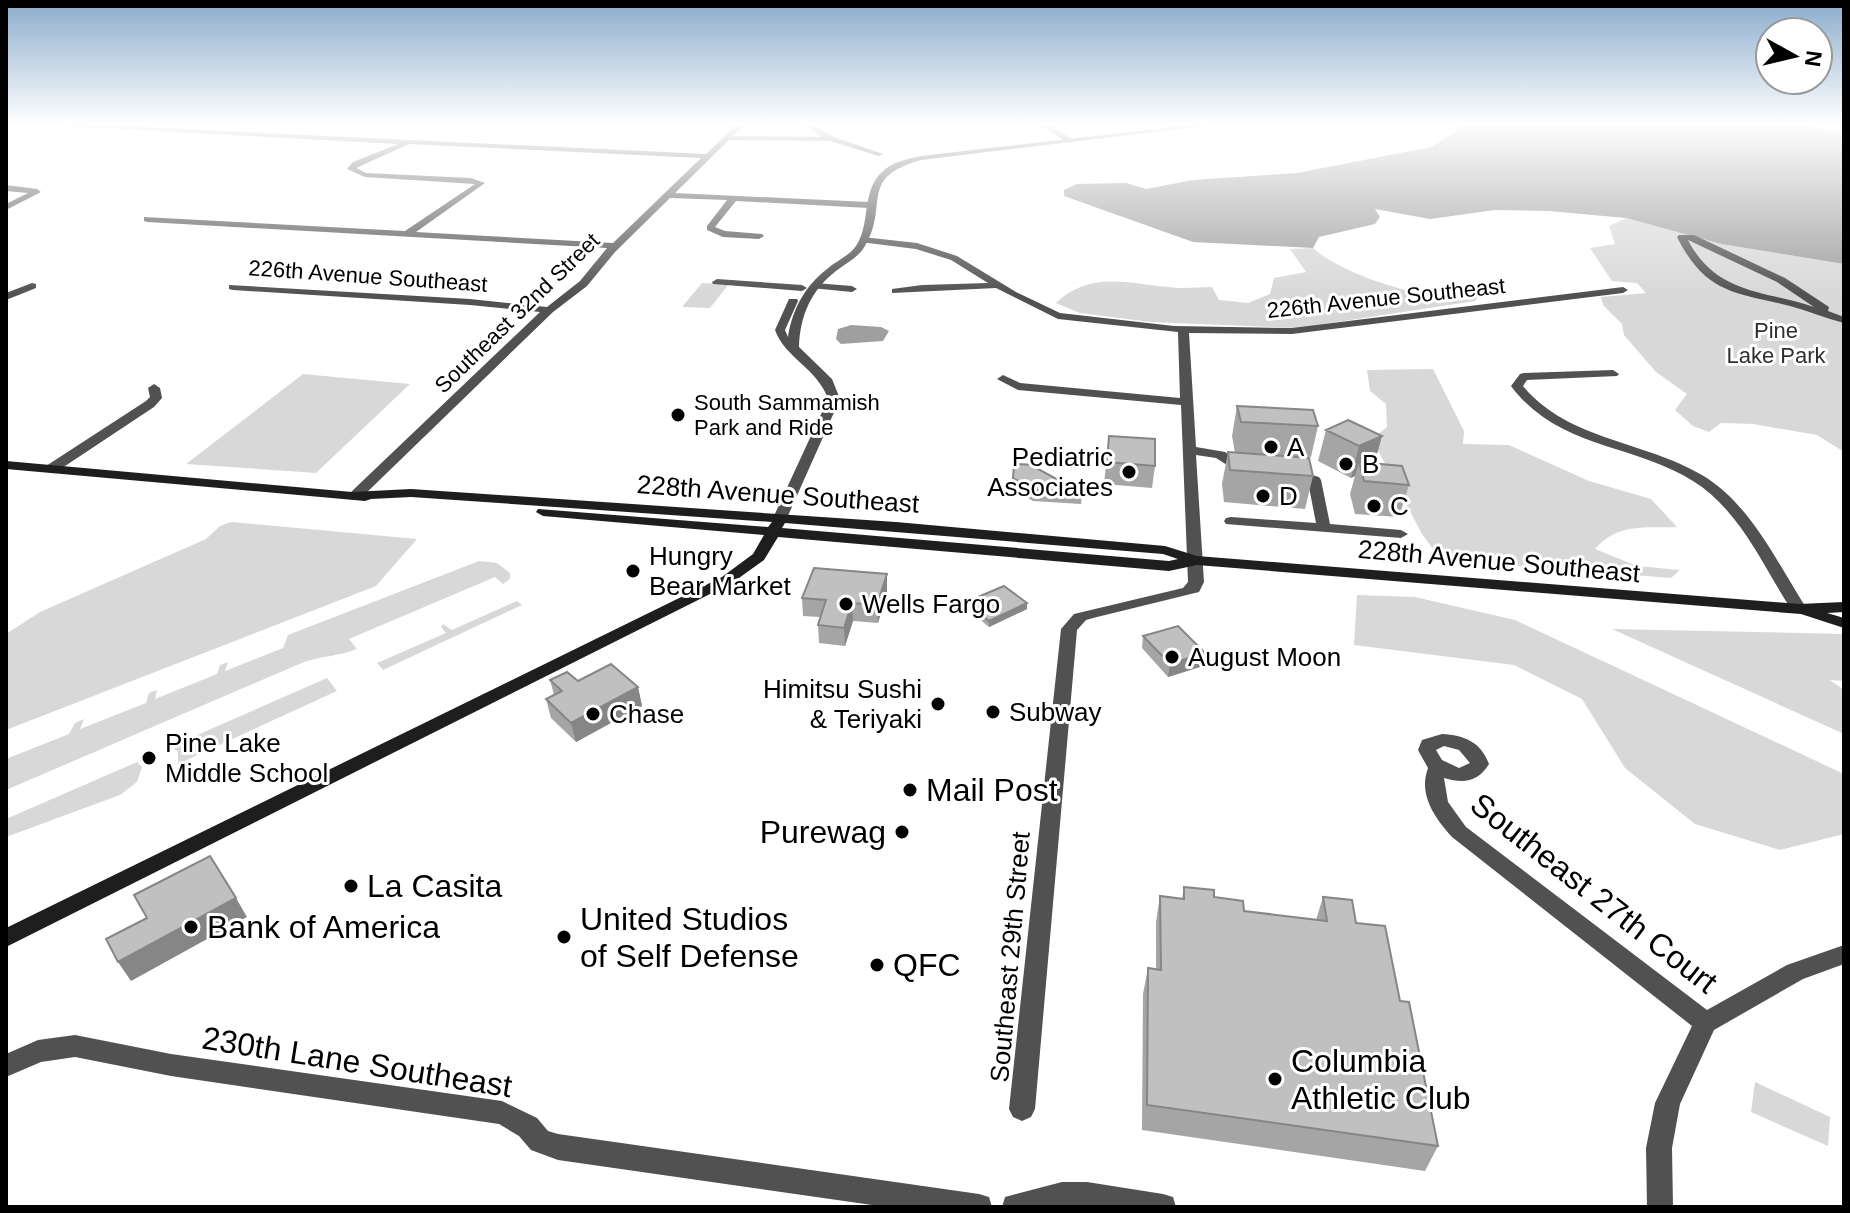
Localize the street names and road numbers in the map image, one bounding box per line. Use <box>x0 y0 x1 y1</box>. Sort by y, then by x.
street label: Southeast 32nd Street <box>430 228 604 398</box>
street label: 226th Avenue Southeast <box>248 255 488 297</box>
street label: 226th Avenue Southeast <box>1266 273 1506 323</box>
street label: 228th Avenue Southeast <box>636 469 921 519</box>
street label: 228th Avenue Southeast <box>1357 534 1642 588</box>
street label: Southeast 27th Court <box>1464 786 1724 1000</box>
street label: Southeast 29th Street <box>984 830 1036 1084</box>
street label: 230th Lane Southeast <box>200 1020 515 1104</box>

